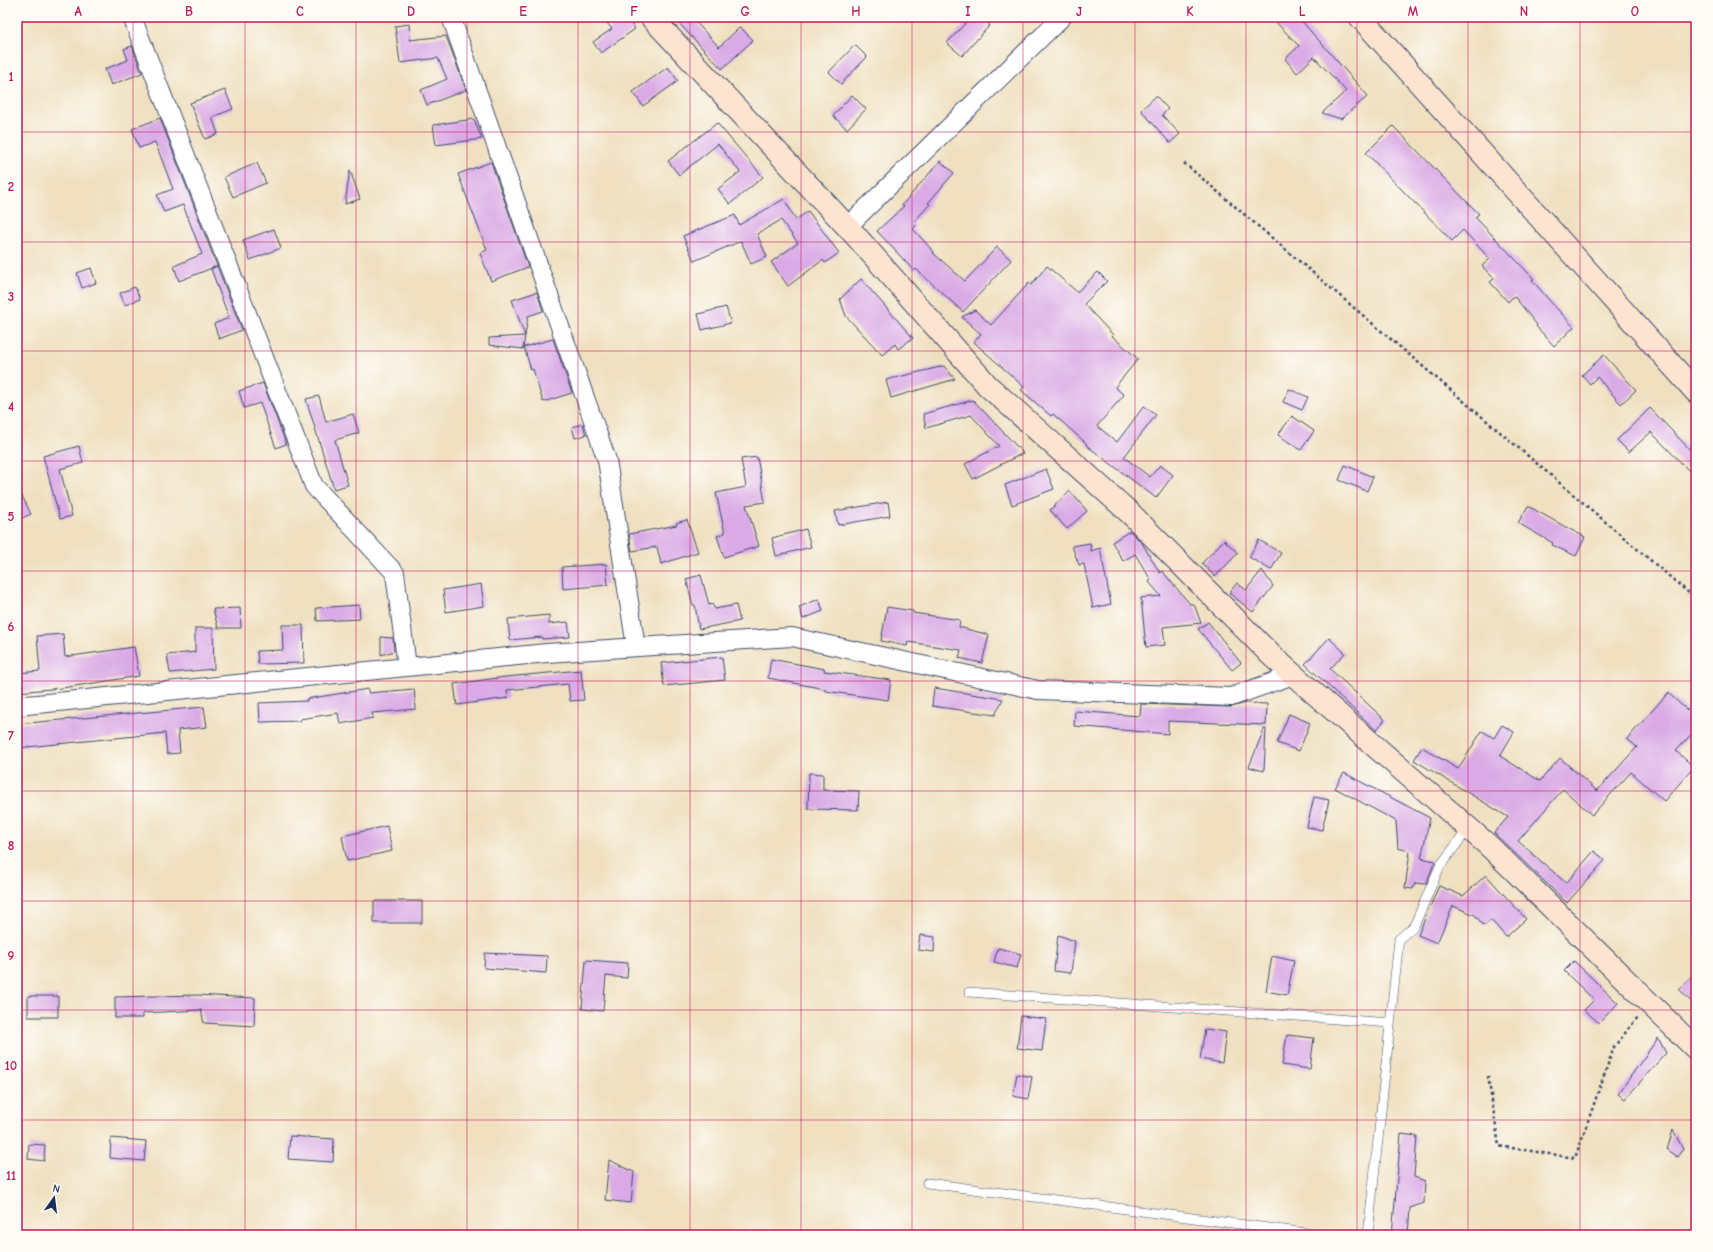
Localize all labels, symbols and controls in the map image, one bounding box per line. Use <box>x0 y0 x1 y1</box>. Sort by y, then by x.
text: A <box>74 4 82 19</box>
text: B <box>185 4 193 19</box>
text: C <box>296 4 304 19</box>
text: D <box>407 4 415 19</box>
text: E <box>519 4 527 19</box>
text: F <box>630 4 638 19</box>
text: G <box>740 4 750 19</box>
text: H <box>851 4 861 19</box>
text: I <box>965 4 971 19</box>
text: J <box>1076 4 1082 19</box>
text: K <box>1186 4 1194 19</box>
text: L <box>1299 4 1306 19</box>
text: M <box>1408 4 1419 19</box>
text: N <box>1520 4 1528 19</box>
text: O <box>1631 4 1639 19</box>
text: 1 <box>8 69 14 84</box>
text: 2 <box>8 179 14 194</box>
text: 3 <box>8 289 14 304</box>
text: 4 <box>8 399 14 414</box>
text: 5 <box>8 509 15 524</box>
text: 6 <box>8 619 15 634</box>
text: 7 <box>8 728 14 743</box>
text: 8 <box>8 838 14 853</box>
text: 9 <box>8 948 15 963</box>
text: 10 <box>5 1058 17 1073</box>
text: 11 <box>6 1168 16 1183</box>
north arrow <box>34 1178 74 1218</box>
text: N <box>51 1182 61 1196</box>

